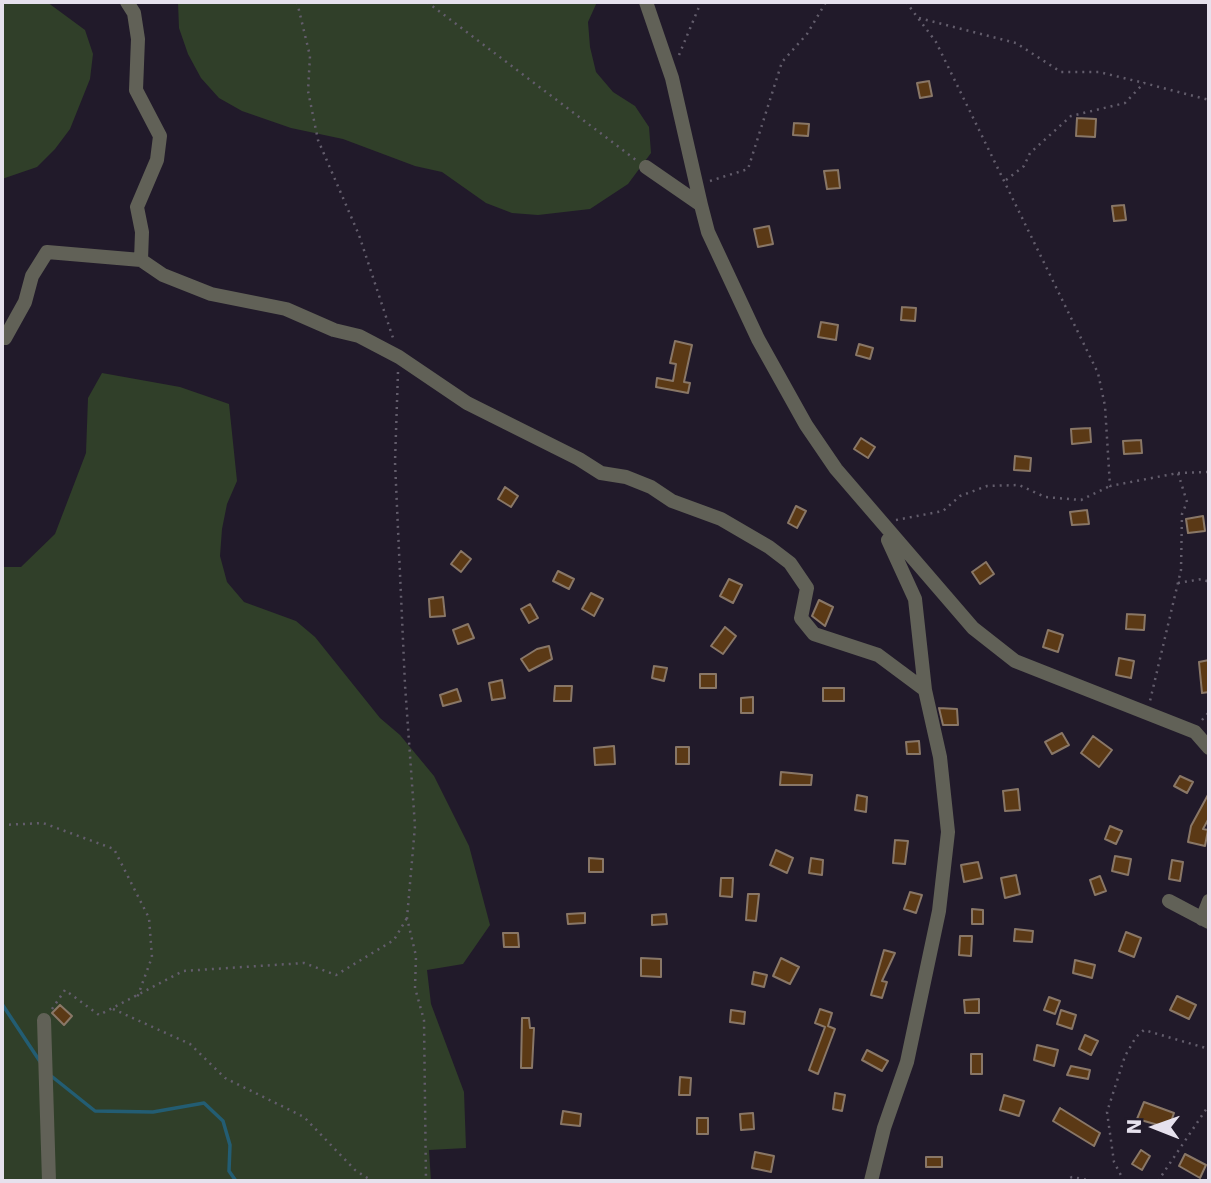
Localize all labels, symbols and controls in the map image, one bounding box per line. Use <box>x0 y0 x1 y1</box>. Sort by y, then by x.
north arrow <box>1120 1092 1190 1162</box>
text: N <box>1123 1118 1145 1135</box>

